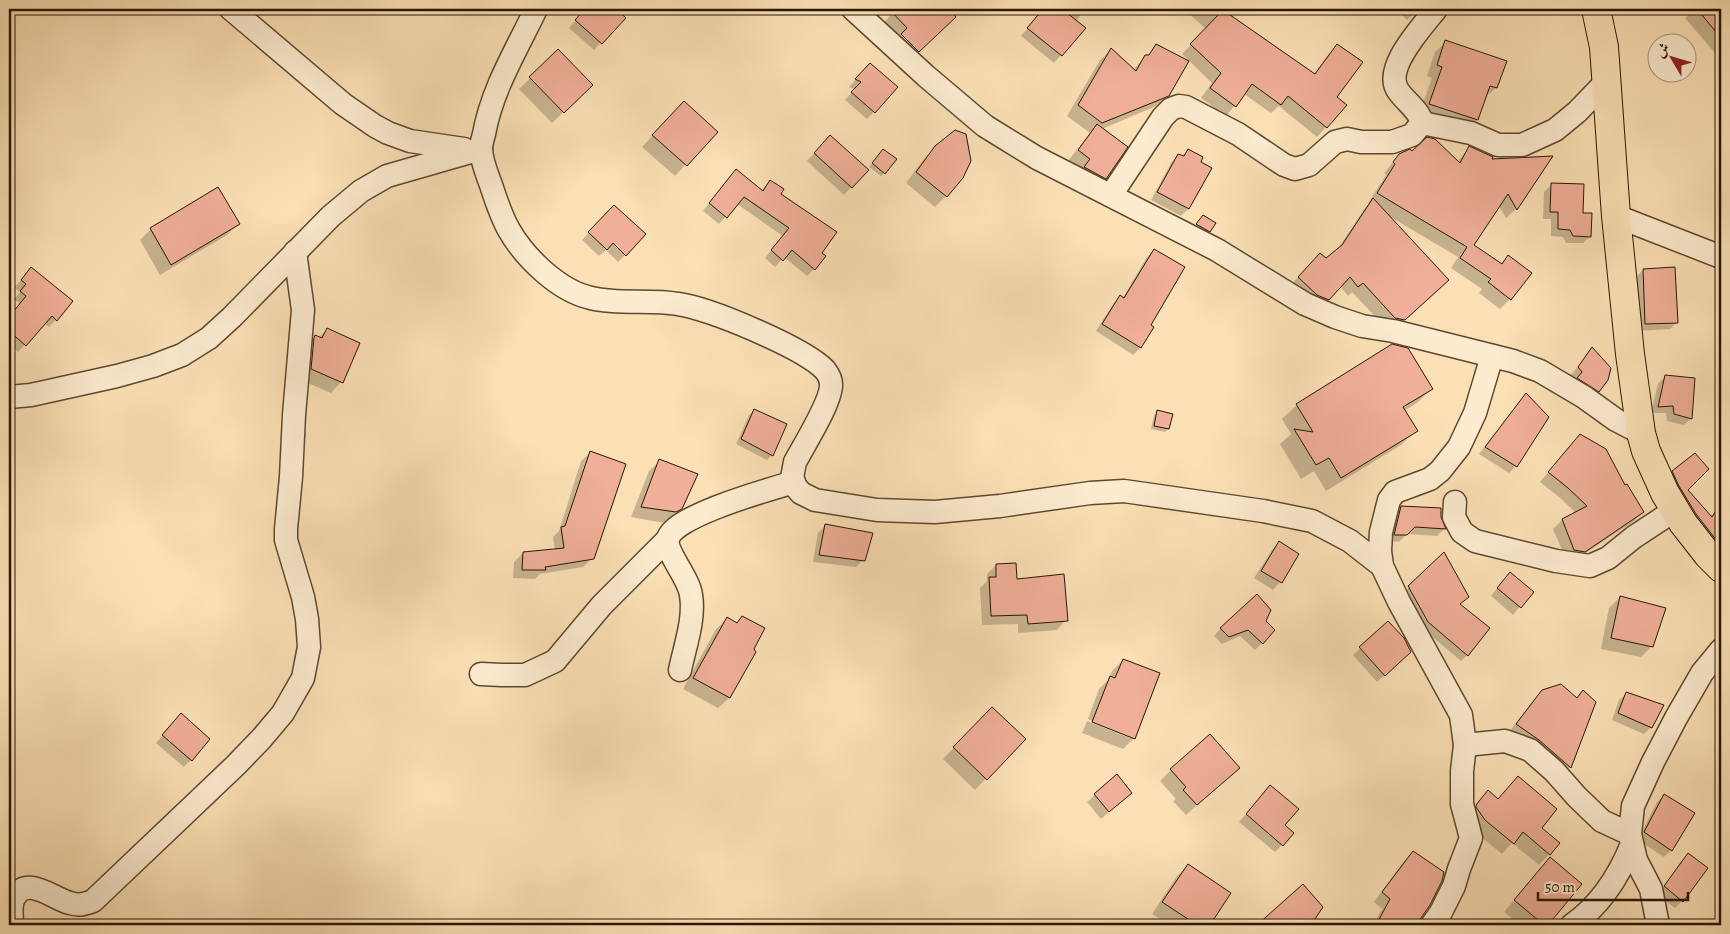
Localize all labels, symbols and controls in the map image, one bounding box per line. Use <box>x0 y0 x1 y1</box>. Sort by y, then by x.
north arrow <box>1648 32 1698 82</box>
text: ش <box>1650 39 1674 62</box>
scale bar <box>1538 869 1688 901</box>
text: 50 m <box>1545 877 1575 897</box>

